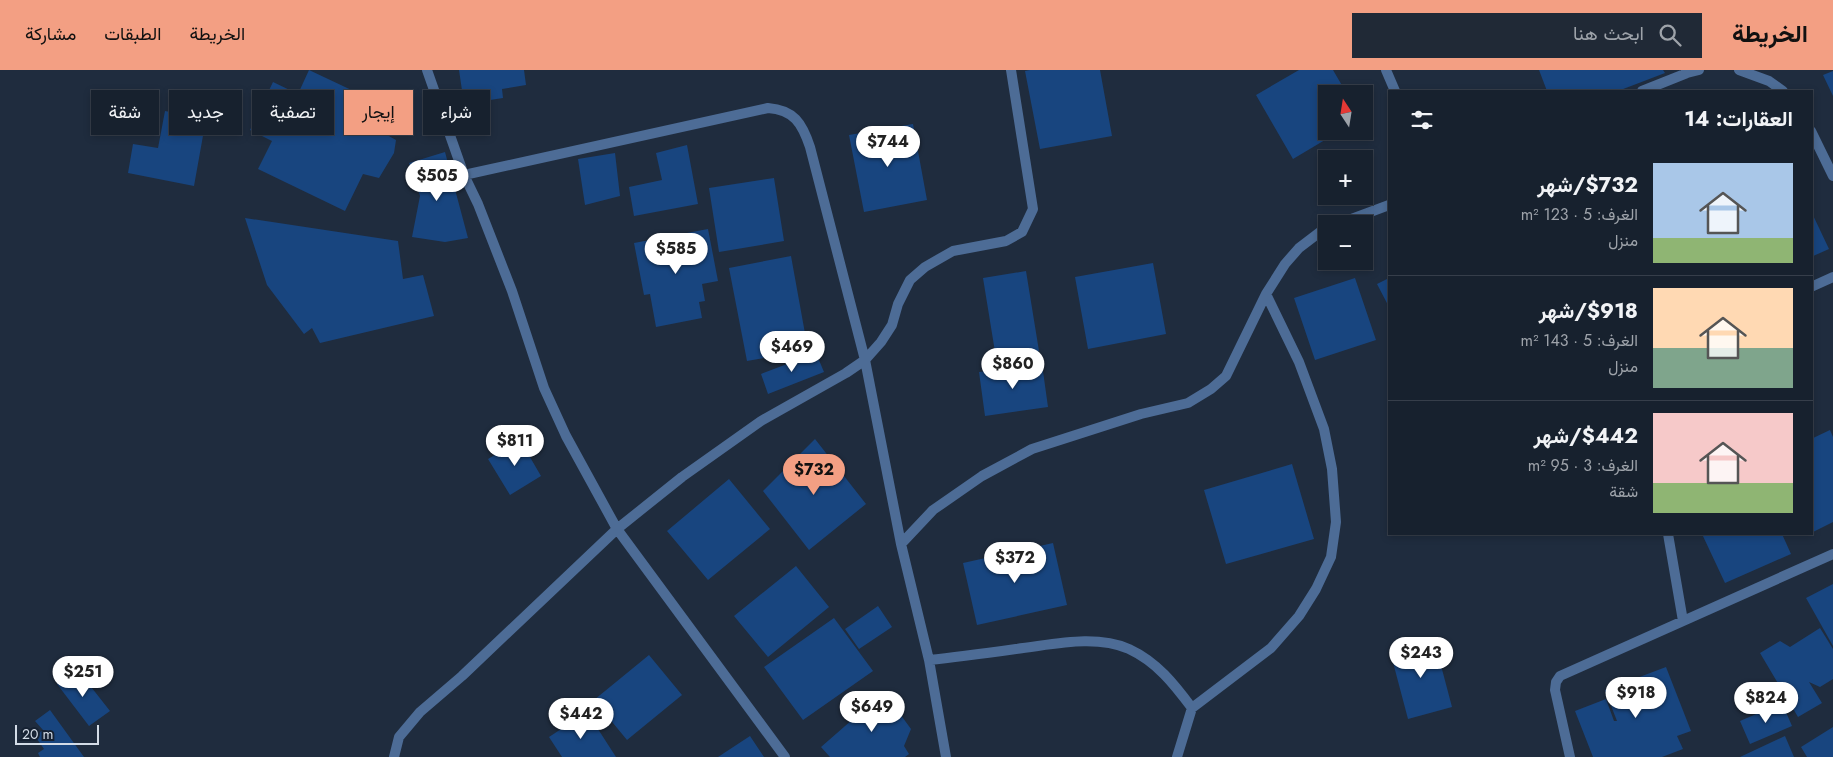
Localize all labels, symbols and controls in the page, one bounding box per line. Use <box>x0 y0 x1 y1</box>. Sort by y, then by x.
search box <box>1352 13 1702 58</box>
text: الخريطة <box>1732 16 1808 51</box>
text: ابحث هنا <box>1573 20 1644 47</box>
text: مشاركة <box>25 21 76 47</box>
text: الطبقات <box>104 21 161 47</box>
text: الخريطة <box>189 21 245 47</box>
icon: search <box>1656 21 1684 49</box>
north arrow <box>1318 85 1372 140</box>
map controls <box>1318 85 1373 270</box>
chip: شقة <box>91 90 159 135</box>
chip: جديد <box>169 90 242 135</box>
chip: تصفية <box>252 90 334 135</box>
chip: إيجار <box>344 90 413 135</box>
chip: شراء <box>423 90 490 135</box>
text: العقارات: 14 <box>1684 104 1793 134</box>
icon: filters <box>1408 106 1436 134</box>
pin: $744 <box>858 126 918 168</box>
text: $744 <box>867 130 909 153</box>
button: + <box>1318 150 1373 205</box>
pin: $505 <box>407 160 467 202</box>
text: $505 <box>416 164 458 187</box>
text: $732/شهر <box>1537 170 1638 200</box>
icon: home <box>1693 183 1753 243</box>
text: الغرف: 5 · 123 m² <box>1521 203 1638 226</box>
button: − <box>1318 215 1373 270</box>
text: منزل <box>1608 229 1638 252</box>
pin: $585 <box>646 232 706 275</box>
text: $585 <box>656 237 696 260</box>
text: $918/شهر <box>1539 296 1638 326</box>
icon: home <box>1693 308 1753 368</box>
text: الغرف: 5 · 143 m² <box>1520 329 1638 352</box>
pin: $469 <box>762 330 822 373</box>
text: $469 <box>771 335 813 358</box>
pin: $860 <box>983 348 1043 390</box>
text: $860 <box>992 352 1034 375</box>
text: منزل <box>1608 355 1638 378</box>
text: $442/شهر <box>1534 421 1638 451</box>
pin: $811 <box>485 424 545 467</box>
text: $811 <box>497 429 533 452</box>
icon: home <box>1693 433 1753 493</box>
pin: $732 <box>784 454 844 496</box>
text: الغرف: 3 · 95 m² <box>1528 454 1638 477</box>
text: $732 <box>794 458 834 481</box>
text: شقة <box>1609 480 1638 503</box>
pin: $372 <box>985 542 1045 584</box>
text: $372 <box>995 546 1035 569</box>
pin: $243 <box>1391 636 1451 679</box>
text: $243 <box>1400 641 1442 664</box>
pin: $251 <box>53 656 113 698</box>
text: $251 <box>64 660 102 683</box>
pin: $918 <box>1606 676 1666 719</box>
text: $918 <box>1617 681 1655 704</box>
pin: $824 <box>1736 682 1796 724</box>
text: $824 <box>1745 686 1787 709</box>
pin: $649 <box>842 690 902 733</box>
text: $649 <box>851 695 893 718</box>
pin: $442 <box>551 698 611 740</box>
text: $442 <box>560 702 602 725</box>
scale bar <box>15 722 99 745</box>
text: 20 m <box>22 724 54 744</box>

